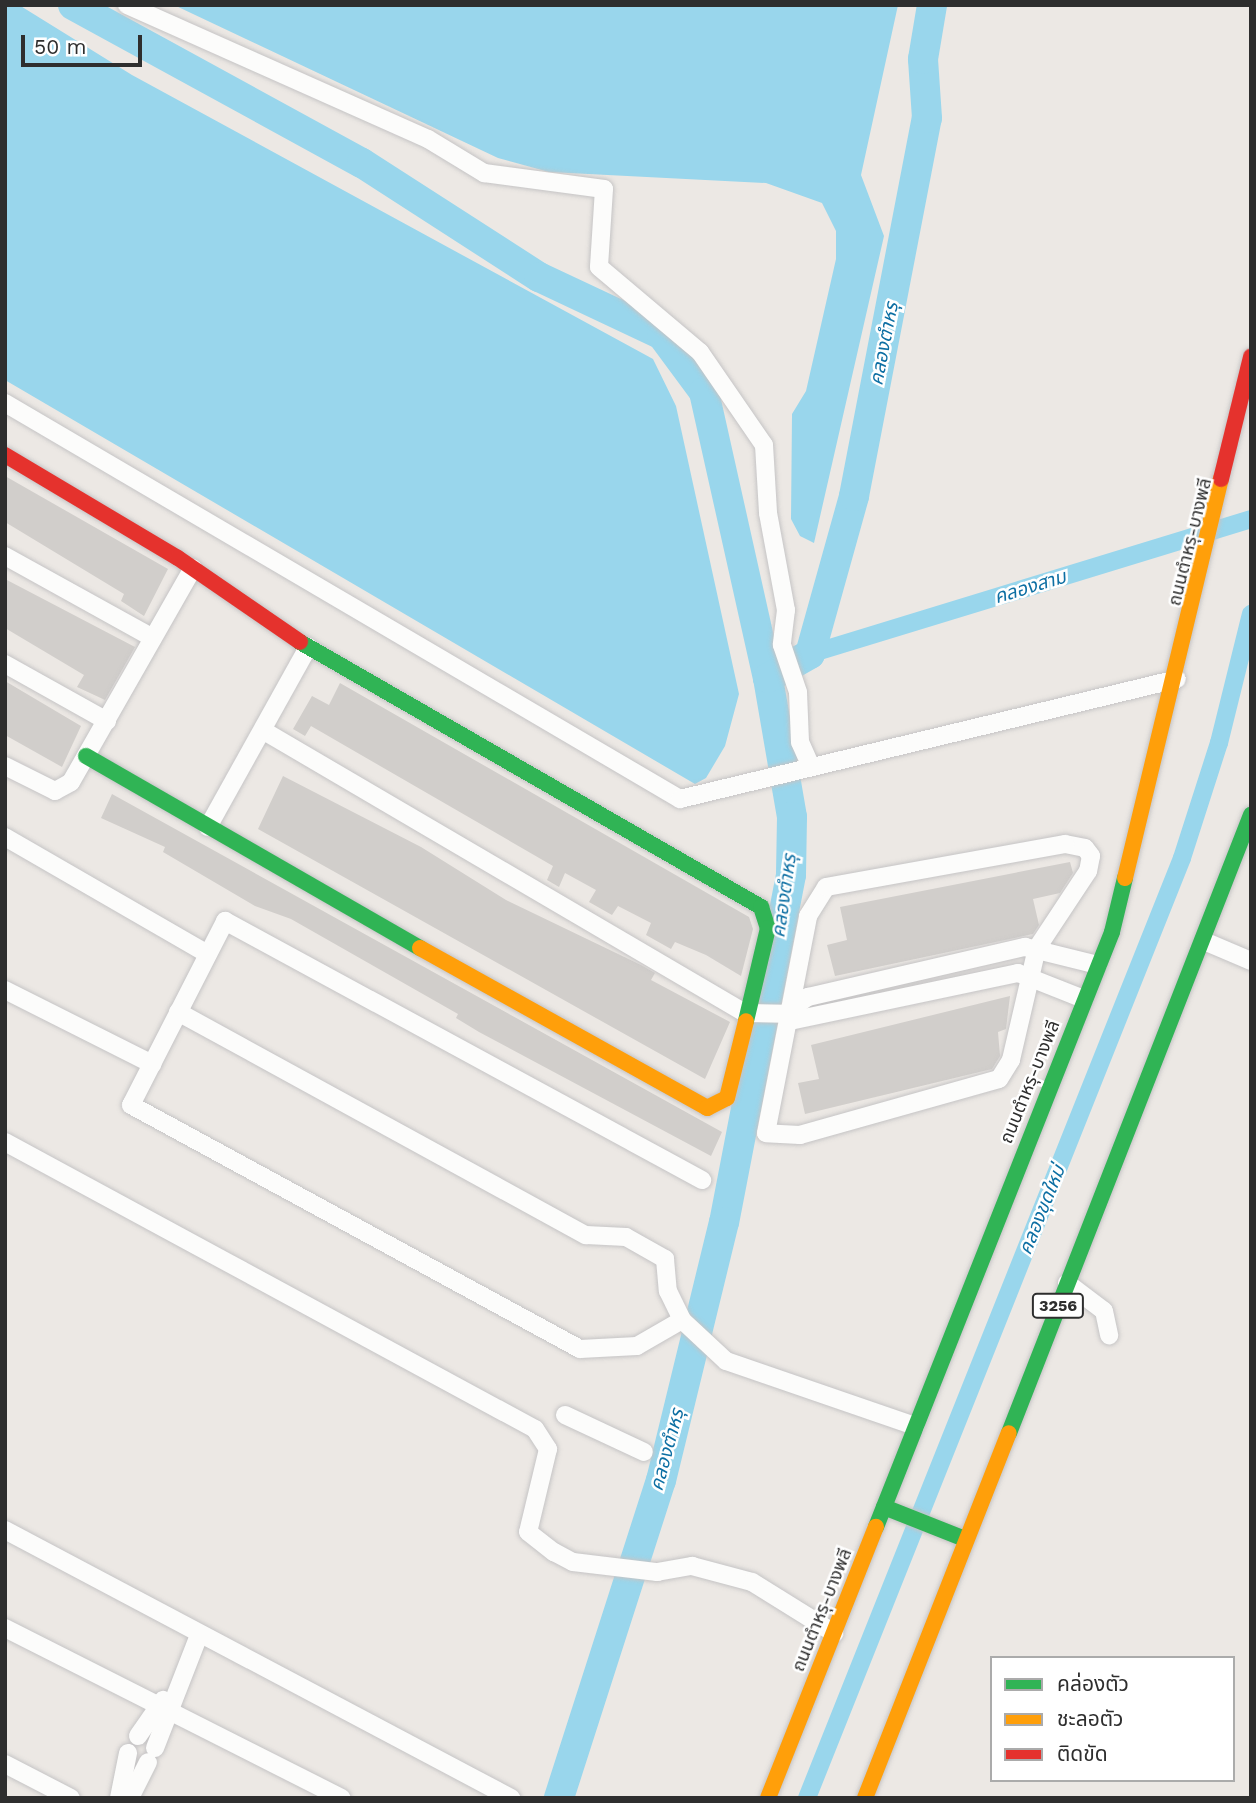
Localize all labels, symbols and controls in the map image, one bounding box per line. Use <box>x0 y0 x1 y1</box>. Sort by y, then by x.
scale bar <box>24 21 145 65</box>
text: 50 m <box>34 34 86 59</box>
water label: คลองตำหรุ <box>865 301 903 387</box>
street label: ถนนตำหรุ-บางพลี <box>1164 476 1216 608</box>
water label: คลองสาม <box>991 565 1069 609</box>
water label: คลองตำหรุ <box>767 853 801 939</box>
street label: ถนนตำหรุ-บางพลี <box>995 1017 1065 1147</box>
water label: คลองขุดใหม่ <box>1014 1162 1070 1258</box>
road number: 3256 <box>1032 1294 1084 1318</box>
water label: คลองตำหรุ <box>645 1407 689 1493</box>
street label: ถนนตำหรุ-บางพลี <box>787 1545 857 1675</box>
legend <box>990 1656 1235 1782</box>
text: คล่องตัว <box>1057 1671 1129 1696</box>
text: ชะลอตัว <box>1057 1706 1123 1731</box>
text: ติดขัด <box>1057 1741 1108 1766</box>

